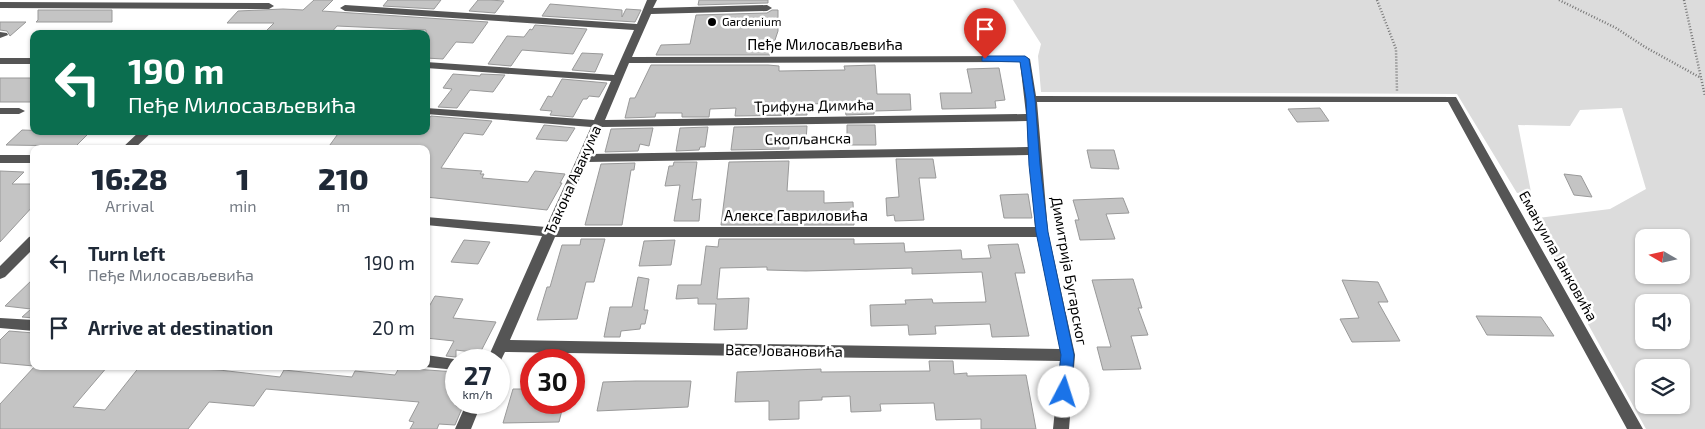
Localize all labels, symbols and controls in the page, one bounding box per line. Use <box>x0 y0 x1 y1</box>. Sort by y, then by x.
pin <box>964 8 1006 59</box>
place label: Gardenium <box>722 14 781 28</box>
icon: arrive <box>971 15 999 43</box>
marker: Gardenium <box>706 16 718 28</box>
street label: Пеђе Милосављевића <box>747 35 903 54</box>
text: 190 m <box>128 49 224 91</box>
icon: left <box>45 50 110 115</box>
text: Пеђе Милосављевића <box>128 91 356 117</box>
street label: Трифуна Димића <box>754 95 874 116</box>
street label: Ђакона Авакума <box>540 122 605 238</box>
street label: Скопљанска <box>765 128 851 148</box>
text: 16:28 <box>91 160 168 196</box>
text: 1 <box>236 160 250 196</box>
text: 210 <box>318 160 369 196</box>
street label: Емануила Јанковића <box>1515 187 1602 324</box>
street label: Димитрија Бугарског <box>1047 195 1092 347</box>
text: Arrival <box>105 196 154 215</box>
text: min <box>229 196 256 215</box>
text: m <box>336 196 350 215</box>
street label: Алексе Гавриловића <box>724 206 868 224</box>
north arrow <box>1635 229 1690 284</box>
map controls <box>1635 229 1690 414</box>
text: Turn left <box>88 242 165 265</box>
icon: left <box>45 249 73 277</box>
text: 190 m <box>364 251 415 274</box>
text: Пеђе Милосављевића <box>88 265 254 284</box>
button: sound <box>1635 294 1690 349</box>
icon: arrive <box>45 314 73 342</box>
text: Arrive at destination <box>88 316 273 339</box>
text: 20 m <box>372 316 415 339</box>
street label: Васе Јовановића <box>725 340 843 360</box>
speed limit sign: 30 <box>520 349 585 414</box>
button: layers <box>1635 359 1690 414</box>
text: 27 <box>464 360 491 390</box>
position arrow <box>1037 365 1089 417</box>
text: km/h <box>463 387 492 401</box>

